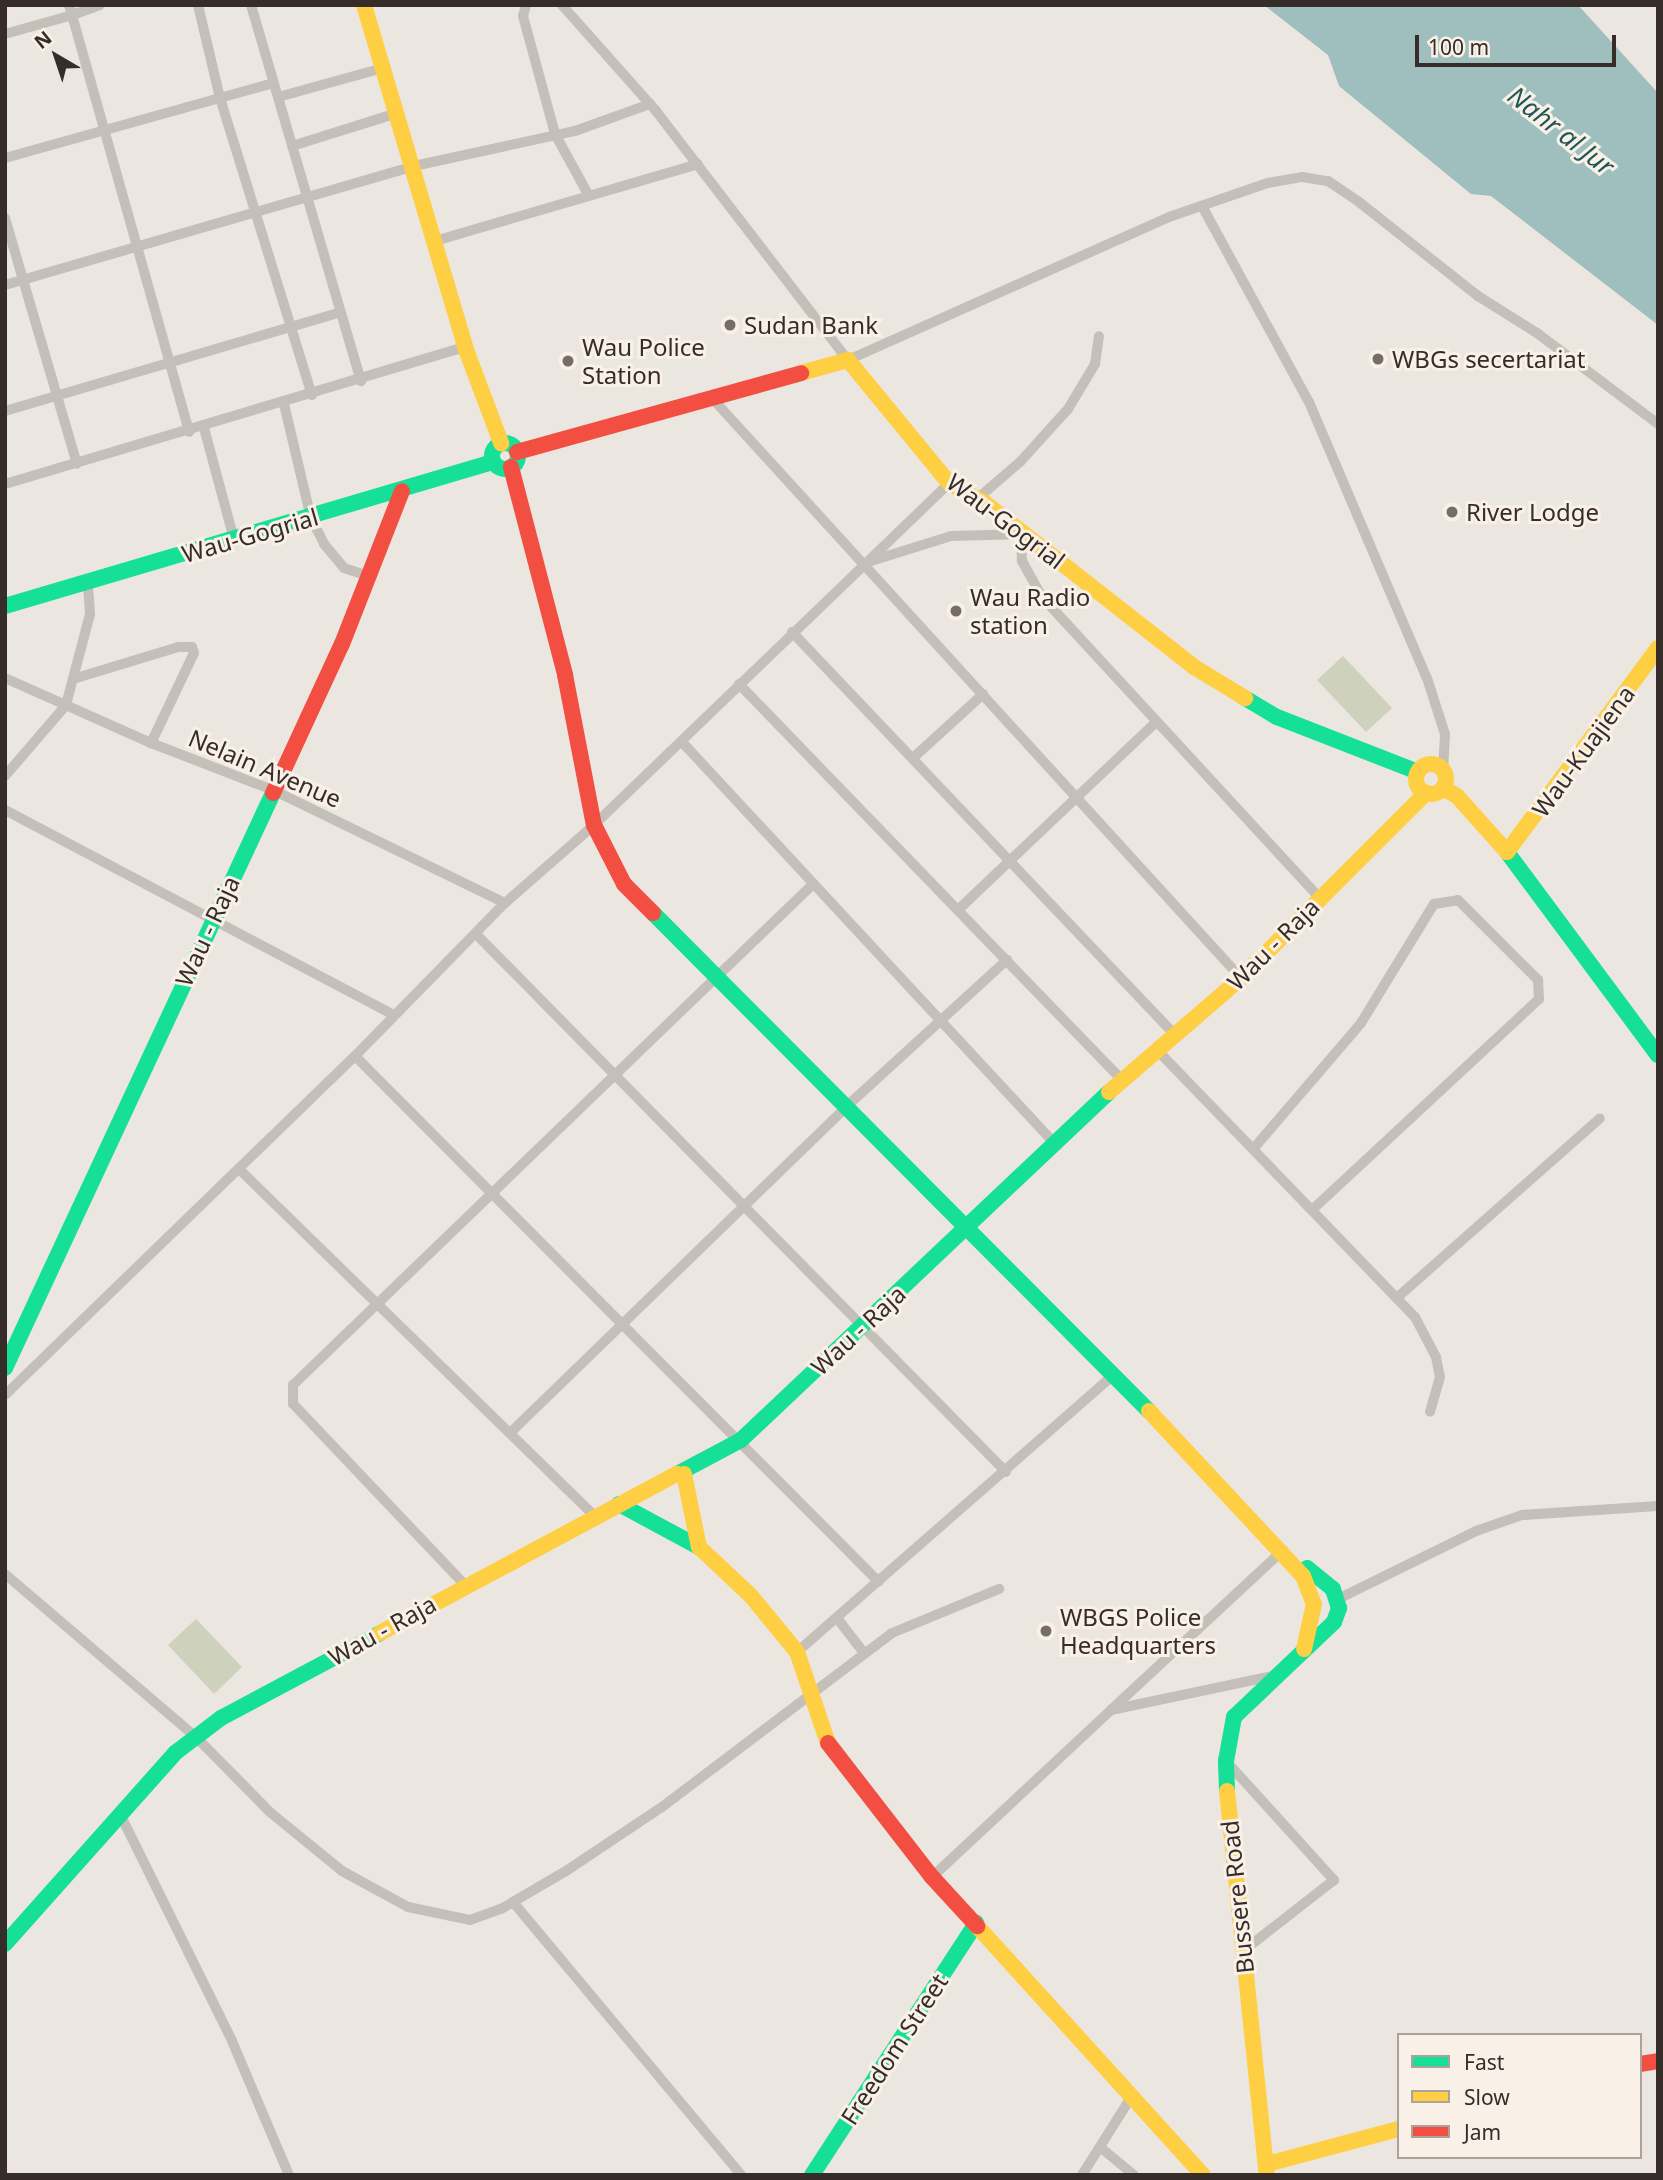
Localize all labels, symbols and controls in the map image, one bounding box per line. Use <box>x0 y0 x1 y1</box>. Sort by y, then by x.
north arrow <box>21 21 91 91</box>
scale bar <box>1418 21 1619 65</box>
text: N <box>29 25 57 55</box>
text: 100 m <box>1428 33 1489 61</box>
water label: Nahr al Jur <box>1502 80 1620 182</box>
place label: Sudan Bank <box>744 311 878 339</box>
marker: Sudan Bank <box>722 317 738 333</box>
place label: Wau Police Station <box>582 333 705 389</box>
place label: WBGs secertariat <box>1392 345 1585 373</box>
marker: WBGs secertariat <box>1370 351 1386 367</box>
marker: Wau Police Station <box>560 353 576 369</box>
street label: Wau-Gogrial <box>941 467 1071 575</box>
place label: River Lodge <box>1466 498 1599 526</box>
street label: Wau-Gogrial <box>179 502 321 568</box>
marker: River Lodge <box>1444 504 1460 520</box>
place label: Wau Radio station <box>970 583 1090 639</box>
marker: Wau Radio station <box>948 603 964 619</box>
street label: Wau-Kuajiena <box>1526 680 1640 822</box>
street label: Nelain Avenue <box>184 723 346 813</box>
street label: Wau - Raja <box>169 871 245 991</box>
street label: Wau - Raja <box>1221 892 1325 996</box>
street label: Wau - Raja <box>805 1279 911 1381</box>
street label: Wau - Raja <box>323 1589 441 1671</box>
place label: WBGS Police Headquarters <box>1060 1603 1216 1659</box>
marker: WBGS Police Headquarters <box>1038 1623 1054 1639</box>
street label: Bussere Road <box>1215 1819 1259 1975</box>
street label: Freedom Street <box>835 1968 953 2130</box>
legend <box>1397 2033 1642 2159</box>
text: Fast <box>1464 2048 1504 2076</box>
text: Slow <box>1464 2083 1510 2111</box>
text: Jam <box>1464 2118 1501 2146</box>

